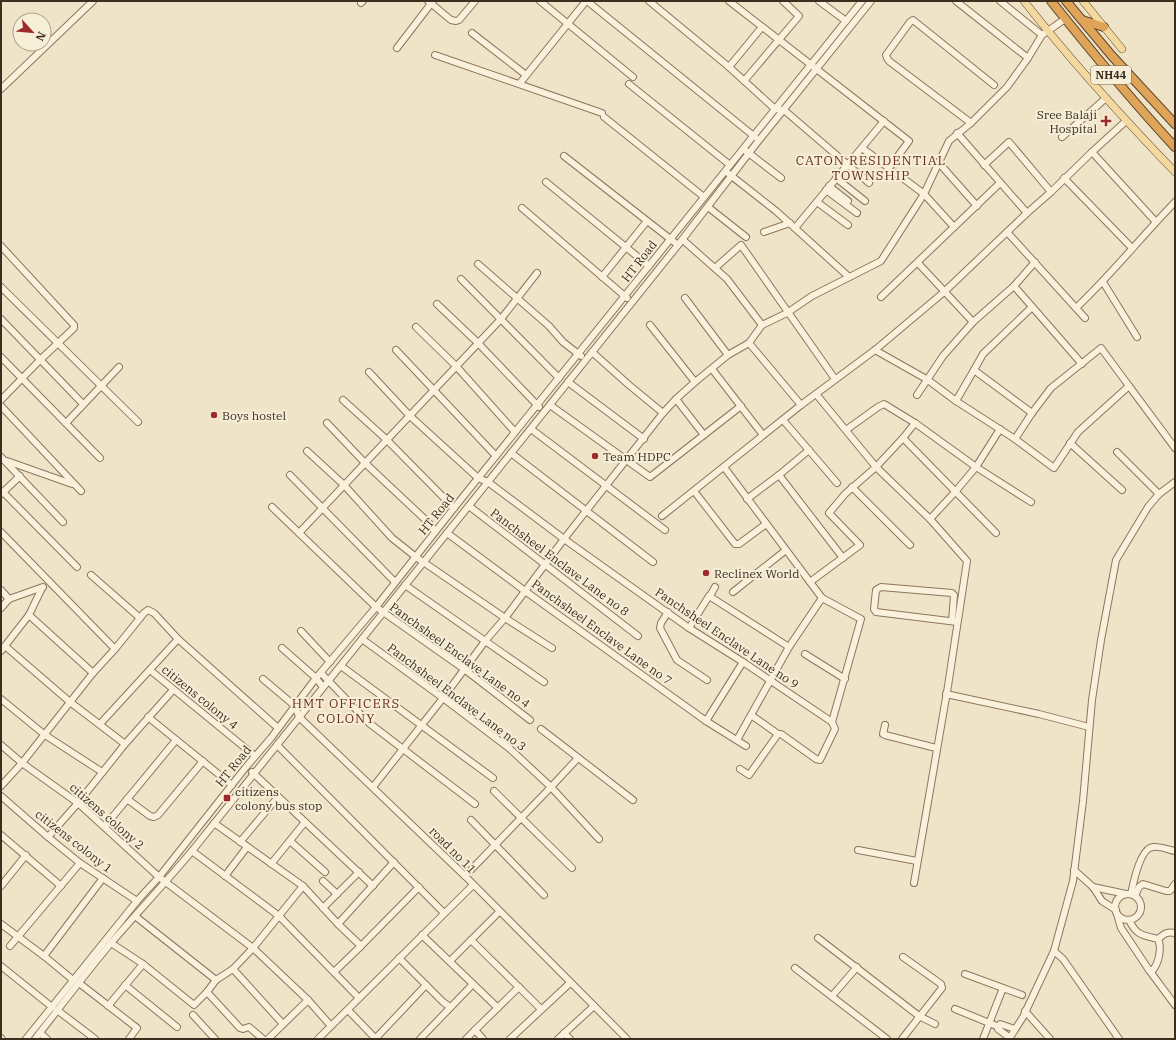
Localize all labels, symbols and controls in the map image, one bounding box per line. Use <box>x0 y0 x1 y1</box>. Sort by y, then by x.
north arrow <box>12 12 52 52</box>
text: N <box>33 29 49 44</box>
road number: NH44 <box>1091 66 1131 84</box>
place label: Sree Balaji Hospital <box>1037 107 1097 136</box>
marker: Sree Balaji Hospital <box>1100 115 1112 127</box>
district label: CATON RESIDENTIAL TOWNSHIP <box>796 152 946 184</box>
street label: HT Road <box>618 237 660 285</box>
place label: Boys hostel <box>222 408 286 423</box>
marker: Boys hostel <box>209 410 219 420</box>
place label: Team HDPC <box>603 449 671 464</box>
marker: Team HDPC <box>590 451 600 461</box>
street label: HT Road <box>415 490 457 538</box>
street label: Panchsheel Enclave Lane no 8 <box>488 505 632 619</box>
place label: Reclinex World <box>714 566 799 581</box>
marker: Reclinex World <box>701 568 711 578</box>
street label: Panchsheel Enclave Lane no 7 <box>529 576 675 688</box>
street label: Panchsheel Enclave Lane no 9 <box>652 584 802 692</box>
street label: Panchsheel Enclave Lane no 4 <box>387 599 533 711</box>
street label: Panchsheel Enclave Lane no 3 <box>385 640 529 754</box>
street label: citizens colony 4 <box>159 662 241 732</box>
district label: HMT OFFICERS COLONY <box>292 695 400 727</box>
street label: HT Road <box>212 742 254 790</box>
street label: citizens colony 2 <box>67 780 147 852</box>
place label: citizens colony bus stop <box>235 784 322 813</box>
marker: citizens colony bus stop <box>222 793 232 803</box>
street label: citizens colony 1 <box>32 806 116 876</box>
street label: road no 11 <box>426 823 480 877</box>

